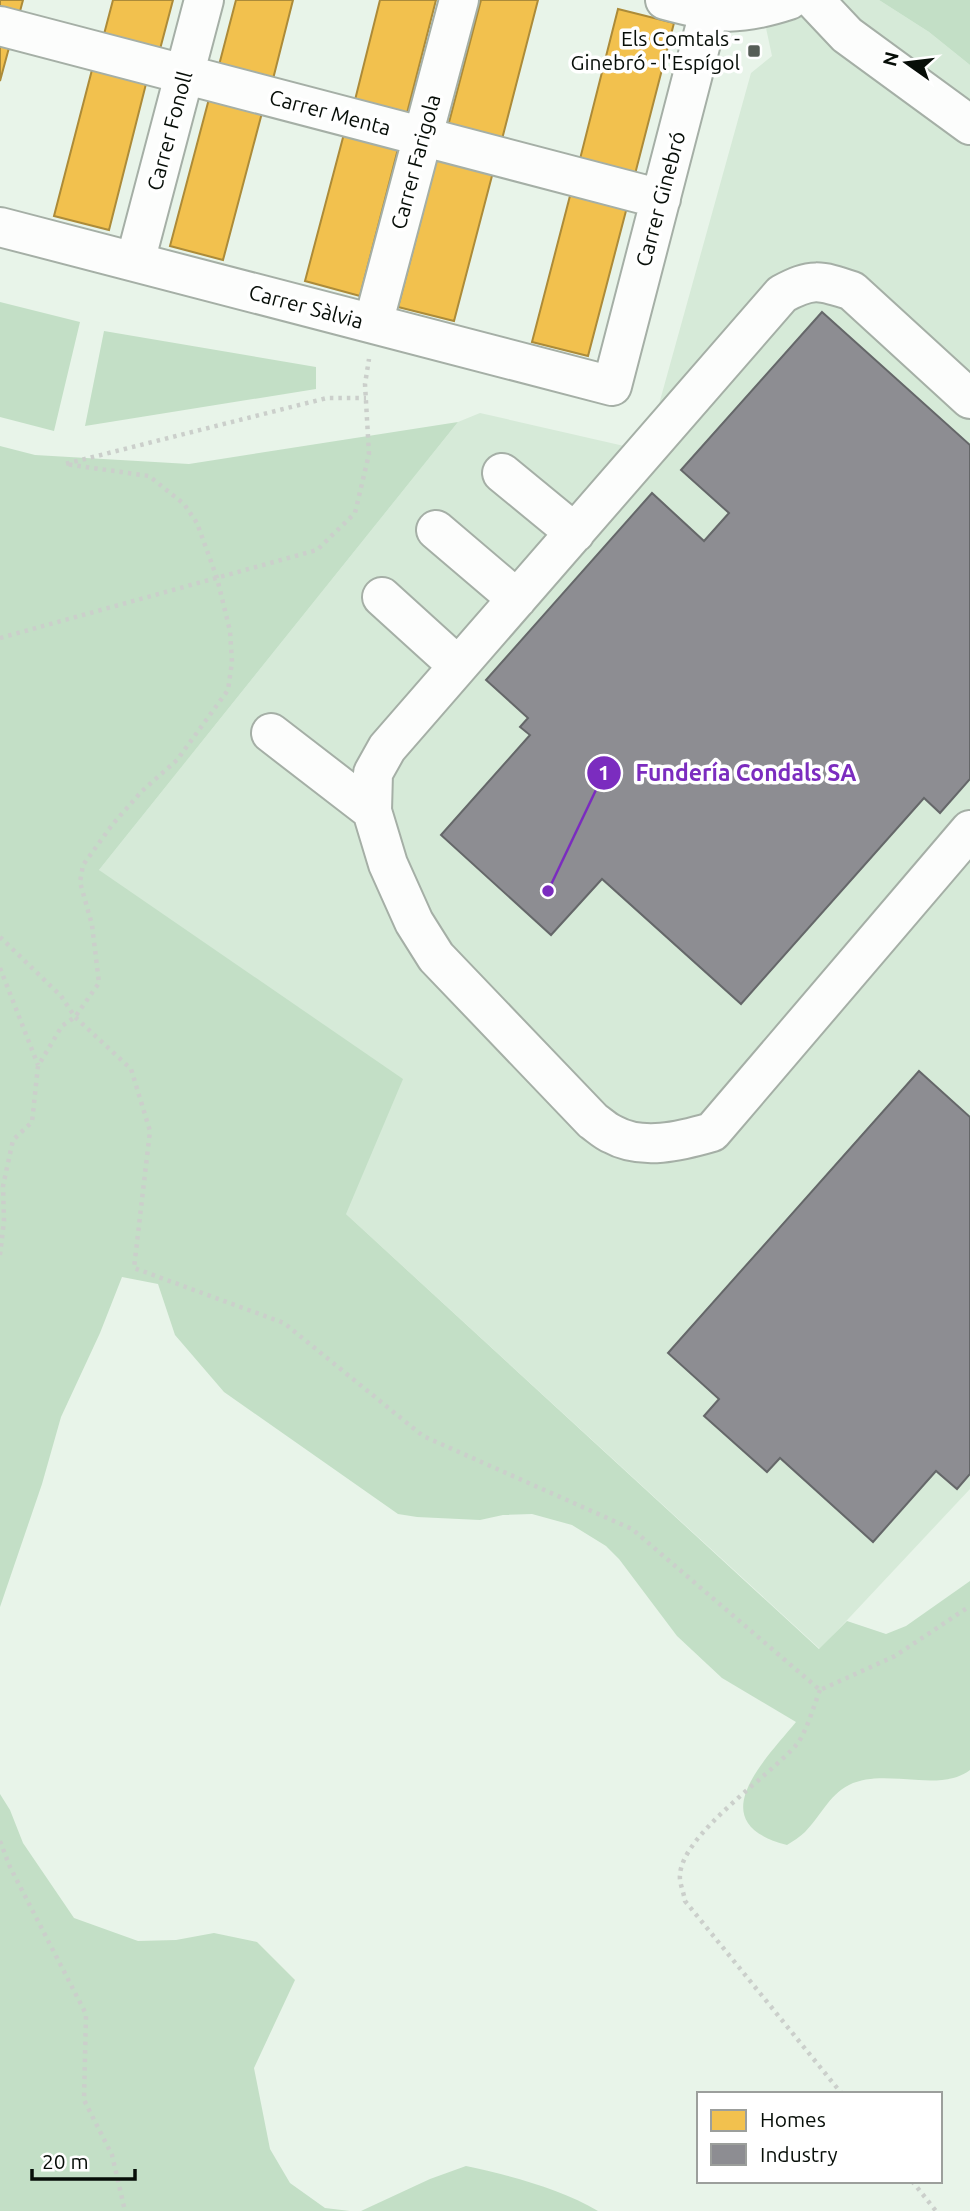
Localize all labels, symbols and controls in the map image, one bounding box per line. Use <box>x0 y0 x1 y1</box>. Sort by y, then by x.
place label: Els Comtals - Ginebró - l'Espígol <box>570 26 740 74</box>
north arrow <box>872 28 942 98</box>
marker: Els Comtals - Ginebró - l'Espígol <box>746 43 762 59</box>
text: N <box>878 49 903 68</box>
street label: Carrer Fonoll <box>142 68 196 193</box>
street label: Carrer Menta <box>267 84 394 140</box>
street label: Carrer Farigola <box>385 92 445 232</box>
street label: Carrer Ginebró <box>630 128 690 269</box>
street label: Carrer Sàlvia <box>246 279 366 333</box>
callout: Fundería Condals SA <box>586 751 870 795</box>
text: 1 <box>598 760 610 784</box>
text: Fundería Condals SA <box>636 760 856 785</box>
legend <box>697 2092 942 2183</box>
text: Homes <box>760 2107 826 2131</box>
scale bar <box>32 2138 135 2182</box>
text: Industry <box>760 2142 838 2166</box>
text: 20 m <box>42 2149 89 2173</box>

